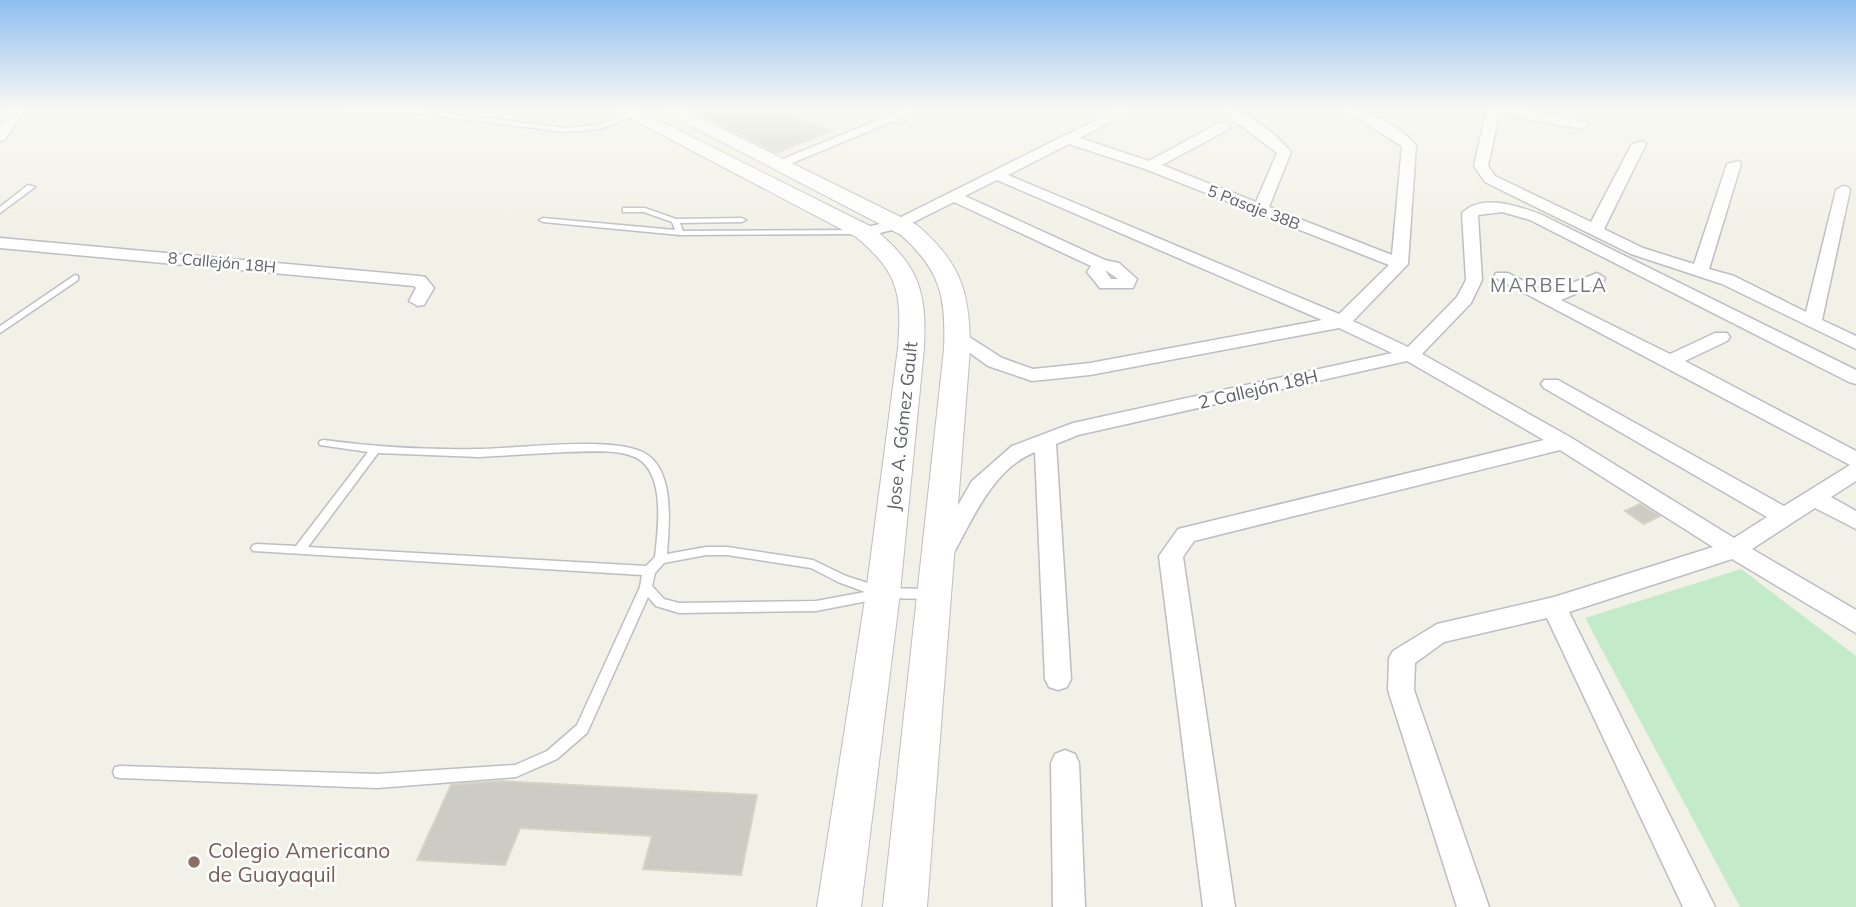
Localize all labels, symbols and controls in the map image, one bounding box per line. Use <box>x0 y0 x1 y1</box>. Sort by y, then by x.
street label: 5 Pasaje 38B <box>1205 180 1303 234</box>
street label: 8 Callejón 18H <box>167 247 277 277</box>
district label: MARBELLA <box>1490 273 1608 297</box>
street label: Jose A. Gómez Gault <box>882 340 922 512</box>
street label: 2 Callejón 18H <box>1196 364 1320 414</box>
place label: Colegio Americano de Guayaquil <box>208 837 390 887</box>
marker: Colegio Americano de Guayaquil <box>186 854 202 870</box>

